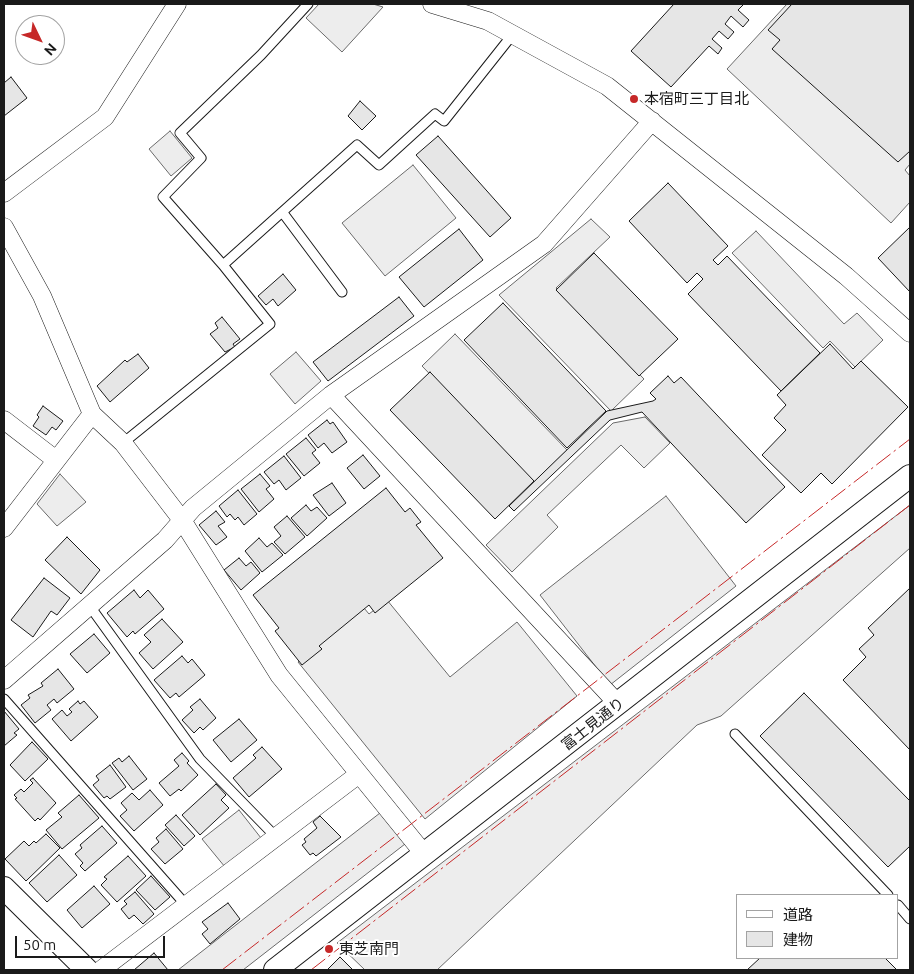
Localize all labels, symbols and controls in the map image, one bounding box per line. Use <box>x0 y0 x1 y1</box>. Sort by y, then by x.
north arrow <box>15 15 65 65</box>
text: N <box>41 40 60 59</box>
place label: 本宿町三丁目北 <box>644 90 749 108</box>
marker: 本宿町三丁目北 <box>628 93 640 105</box>
street label: 富士見通り <box>558 694 628 754</box>
legend <box>736 894 899 959</box>
text: 道路 <box>783 906 813 923</box>
scale bar <box>18 926 168 958</box>
text: 建物 <box>783 931 813 948</box>
text: 50 m <box>23 936 56 953</box>
place label: 東芝南門 <box>339 940 399 958</box>
marker: 東芝南門 <box>323 943 335 955</box>

